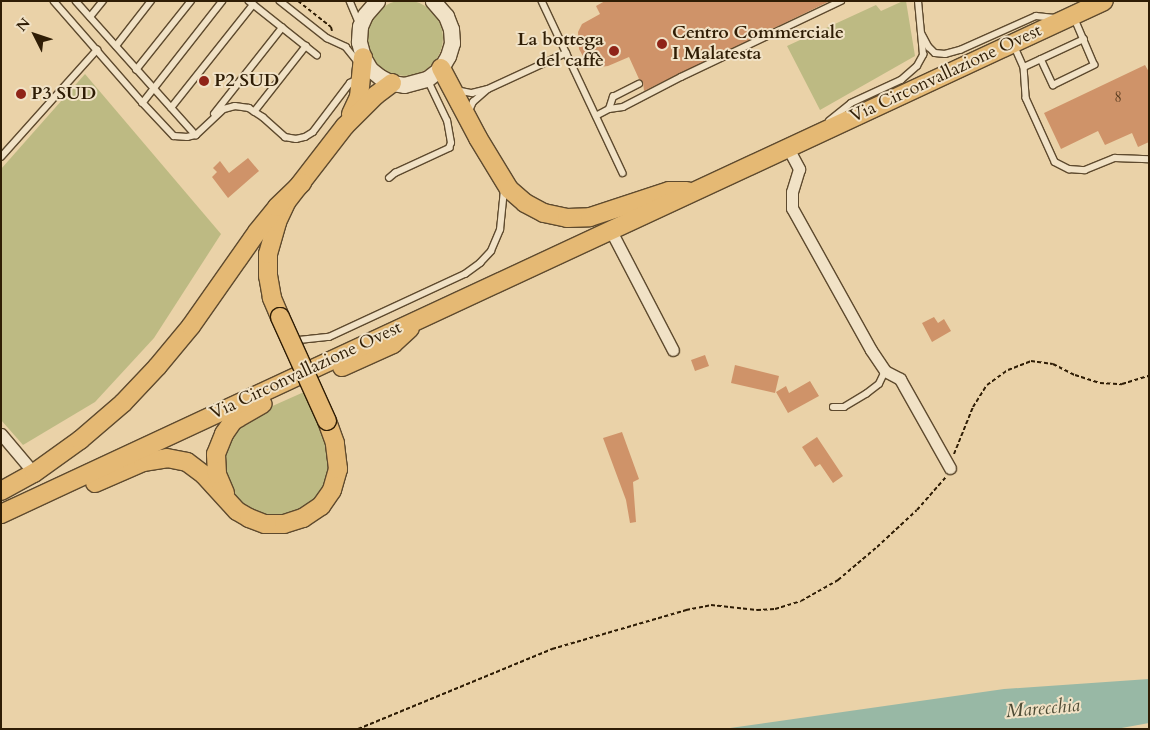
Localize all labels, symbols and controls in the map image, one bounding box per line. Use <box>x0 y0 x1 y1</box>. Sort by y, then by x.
north arrow <box>10 10 60 60</box>
text: N <box>12 14 34 36</box>
street label: Via Circonvallazione Ovest <box>847 20 1045 128</box>
place label: Centro Commerciale I Malatesta <box>672 23 844 66</box>
place label: La bottega del caffè <box>517 30 604 72</box>
marker: Centro Commerciale I Malatesta <box>656 38 668 50</box>
marker: La bottega del caffè <box>608 45 620 57</box>
place label: P2 SUD <box>214 70 279 92</box>
marker: P2 SUD <box>198 75 210 87</box>
place label: P3 SUD <box>31 83 96 105</box>
marker: P3 SUD <box>15 88 27 100</box>
house number: 8 <box>1114 89 1122 107</box>
street label: Via Circonvallazione Ovest <box>207 317 405 425</box>
water label: Marecchia <box>1005 694 1081 724</box>

